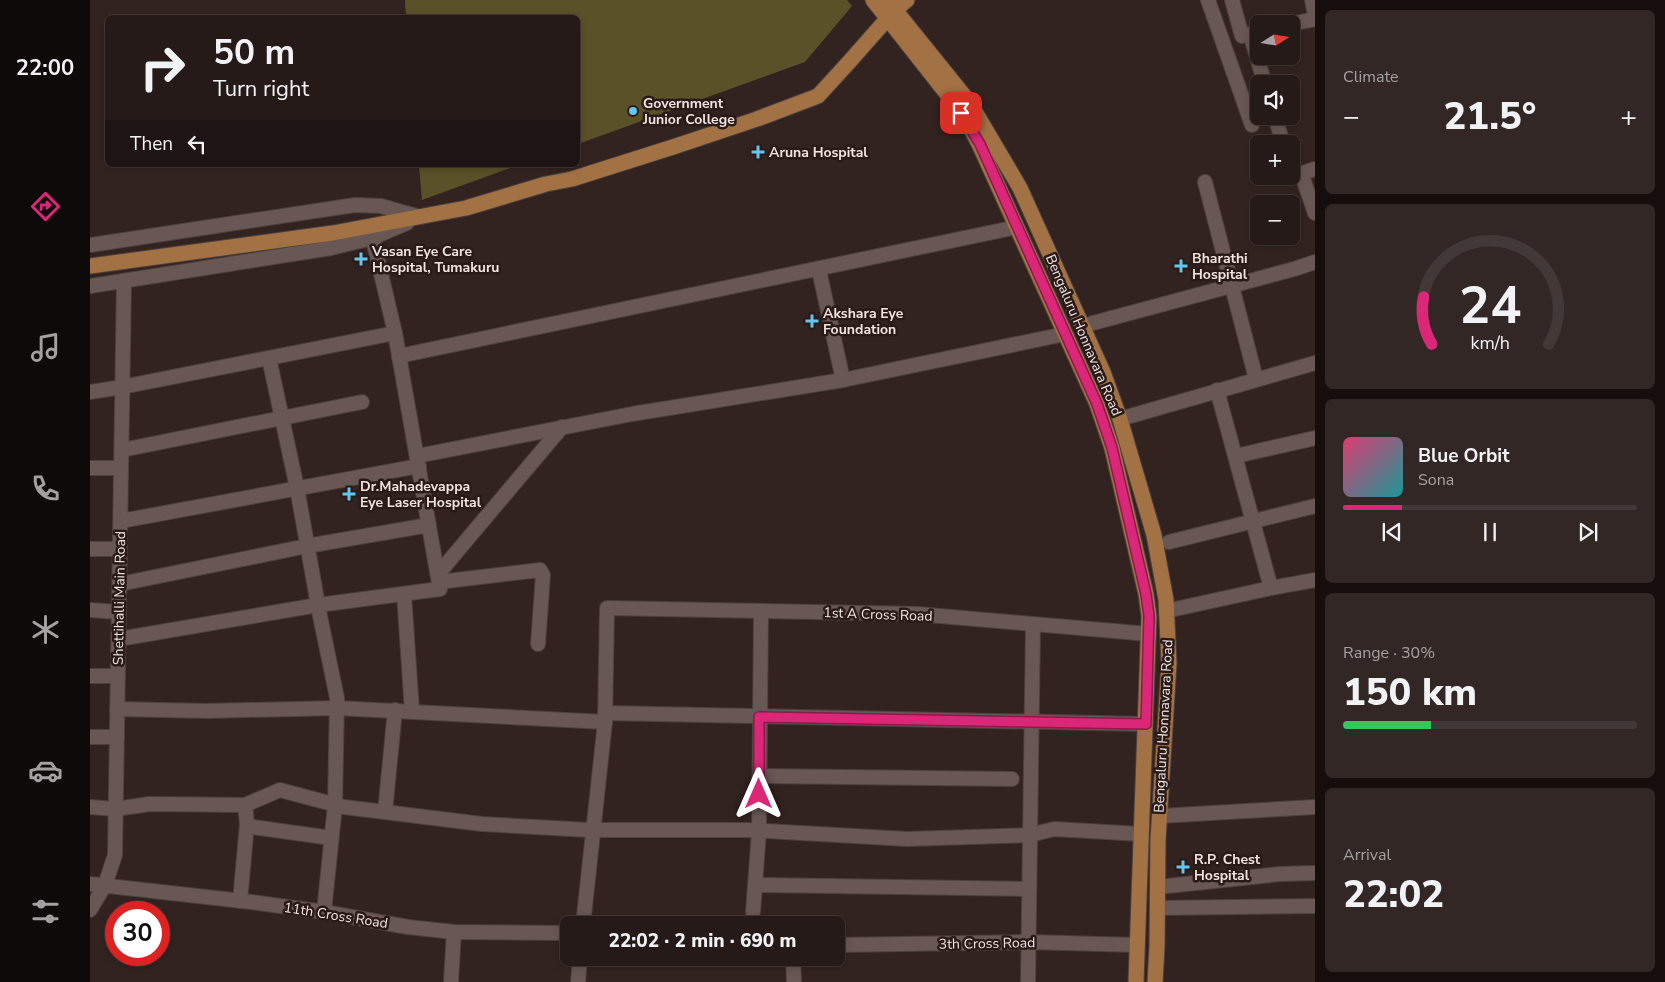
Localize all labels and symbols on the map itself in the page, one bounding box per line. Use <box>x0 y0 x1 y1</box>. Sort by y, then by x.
north arrow <box>1250 15 1300 65</box>
pin <box>940 92 982 134</box>
place label: Government Junior College <box>642 94 735 129</box>
marker: Government Junior College <box>627 105 639 117</box>
place label: Aruna Hospital <box>769 143 868 162</box>
marker: Aruna Hospital <box>751 145 765 159</box>
place label: Vasan Eye Care Hospital, Tumakuru <box>371 242 499 277</box>
place label: Bharathi Hospital <box>1192 249 1248 284</box>
marker: Vasan Eye Care Hospital, Tumakuru <box>354 252 368 266</box>
street label: Bengaluru Honnavara Road <box>1041 252 1126 419</box>
marker: Bharathi Hospital <box>1174 259 1188 273</box>
place label: Akshara Eye Foundation <box>823 304 904 339</box>
marker: Akshara Eye Foundation <box>805 314 819 328</box>
place label: Dr.Mahadevappa Eye Laser Hospital <box>360 477 482 512</box>
marker: Dr.Mahadevappa Eye Laser Hospital <box>342 487 356 501</box>
street label: Shettihalli Main Road <box>109 531 130 665</box>
street label: 1st A Cross Road <box>823 603 933 626</box>
street label: Bengaluru Honnavara Road <box>1149 639 1178 813</box>
position arrow <box>732 767 784 819</box>
place label: R.P. Chest Hospital <box>1194 850 1261 885</box>
marker: R.P. Chest Hospital <box>1176 860 1190 874</box>
street label: 11th Cross Road <box>283 898 389 933</box>
speed limit sign: 30 <box>105 901 170 966</box>
street label: 3th Cross Road <box>939 933 1035 954</box>

